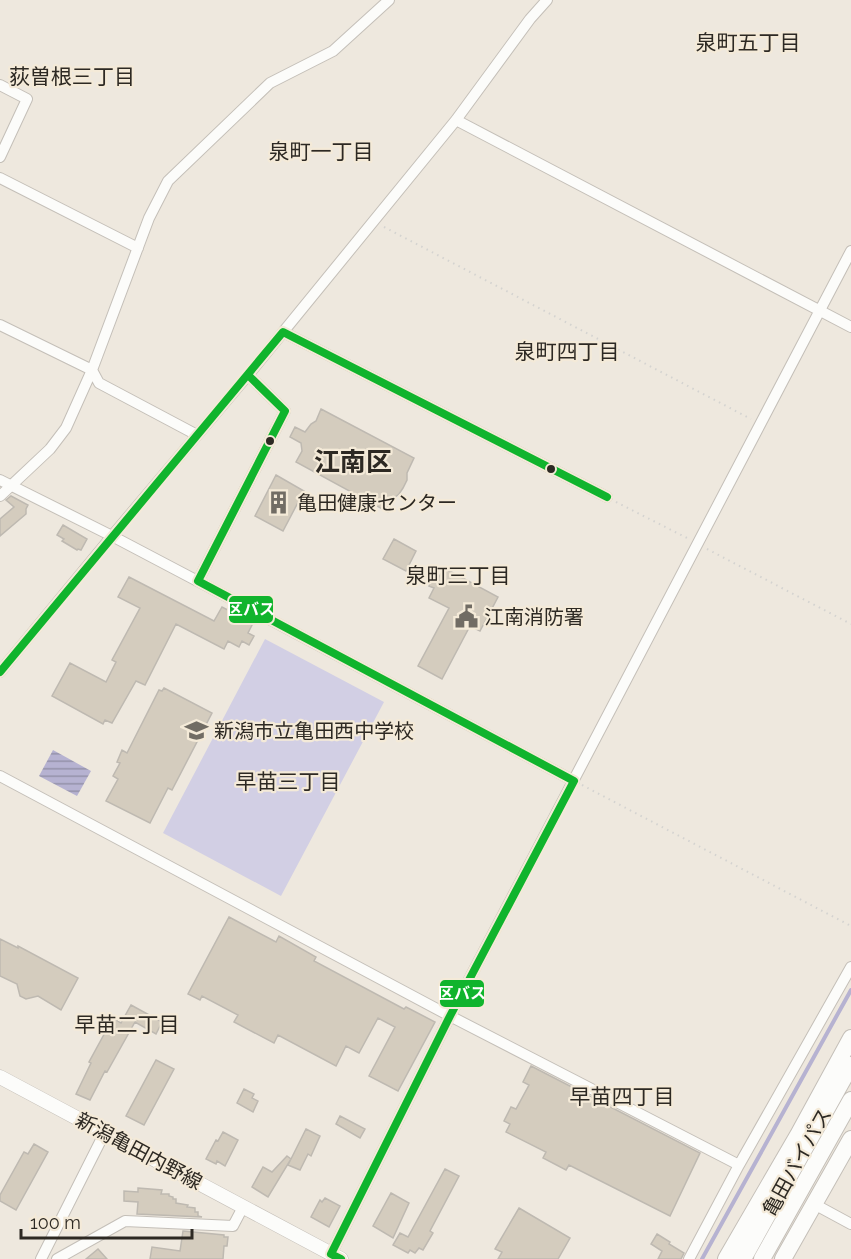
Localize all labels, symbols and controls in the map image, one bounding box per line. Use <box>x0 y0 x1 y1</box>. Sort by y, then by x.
district label: 泉町五丁目 <box>696 30 801 55</box>
district label: 荻曽根三丁目 <box>9 64 135 89</box>
district label: 泉町一丁目 <box>269 139 374 164</box>
district label: 泉町四丁目 <box>515 339 620 364</box>
unlabelled marker <box>264 435 276 447</box>
district label: 江南区 <box>314 447 392 477</box>
unlabelled marker <box>545 463 557 475</box>
building icon: 亀田健康センター <box>266 490 292 516</box>
place label: 亀田健康センター <box>297 491 457 515</box>
district label: 泉町三丁目 <box>406 563 511 588</box>
line badge: 区バス <box>228 595 274 624</box>
text: 区バス <box>227 600 275 619</box>
public building icon: 江南消防署 <box>453 604 479 630</box>
place label: 江南消防署 <box>484 605 584 629</box>
school or university icon: 新潟市立亀田西中学校 <box>183 718 209 744</box>
place label: 新潟市立亀田西中学校 <box>214 719 414 743</box>
district label: 早苗三丁目 <box>236 769 341 794</box>
line badge: 区バス <box>439 979 485 1008</box>
text: 区バス <box>438 984 486 1003</box>
district label: 早苗二丁目 <box>75 1012 180 1037</box>
district label: 早苗四丁目 <box>570 1084 675 1109</box>
street label: 亀田バイパス <box>758 1104 836 1220</box>
street label: 新潟亀田内野線 <box>72 1108 206 1194</box>
scale bar <box>21 1202 192 1240</box>
text: 100 m <box>30 1212 81 1233</box>

